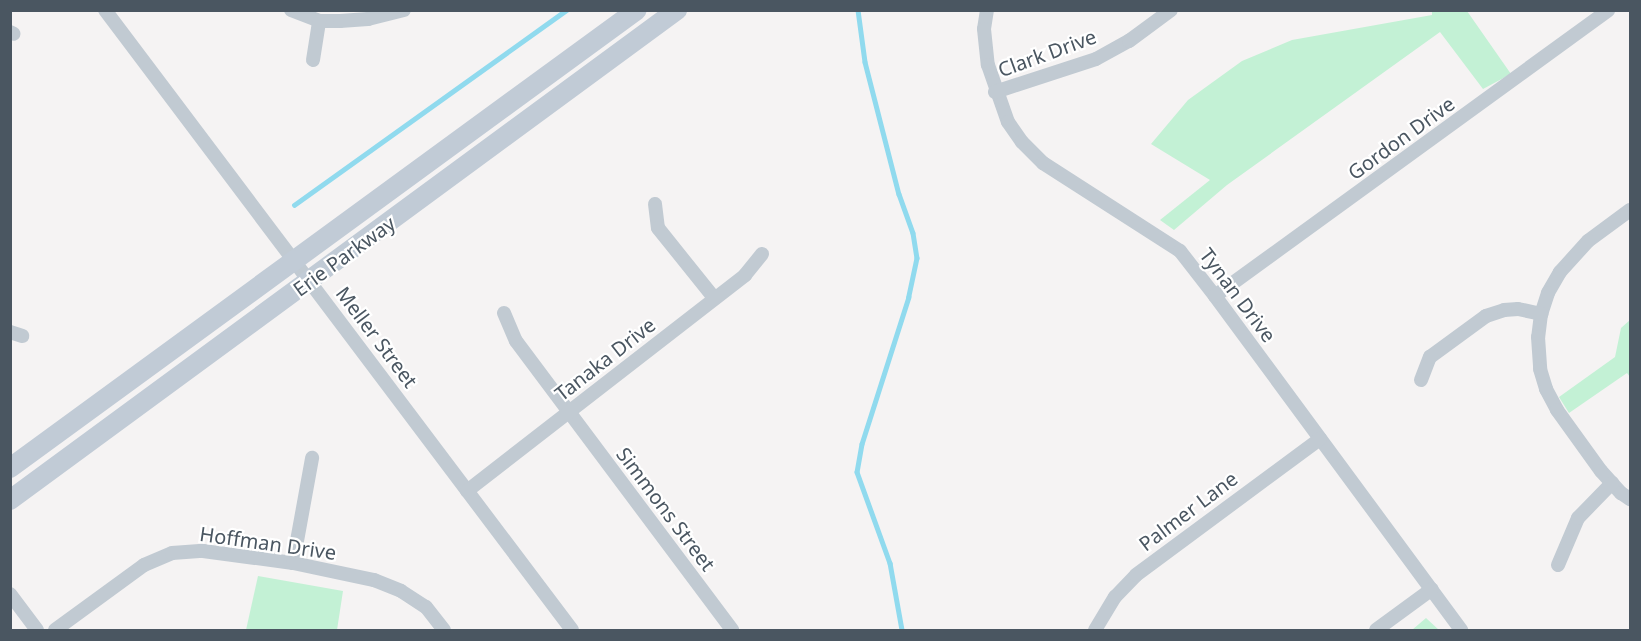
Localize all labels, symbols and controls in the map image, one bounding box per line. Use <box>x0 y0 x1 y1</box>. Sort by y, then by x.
street label: Clark Drive <box>995 24 1099 82</box>
street label: Gordon Drive <box>1343 91 1459 185</box>
street label: Erie Parkway <box>288 211 400 301</box>
street label: Tynan Drive <box>1195 243 1281 347</box>
street label: Meller Street <box>331 282 423 392</box>
street label: Tanaka Drive <box>550 312 660 406</box>
street label: Simmons Street <box>612 442 720 576</box>
street label: Palmer Lane <box>1134 466 1242 556</box>
street label: Hoffman Drive <box>198 522 338 564</box>

